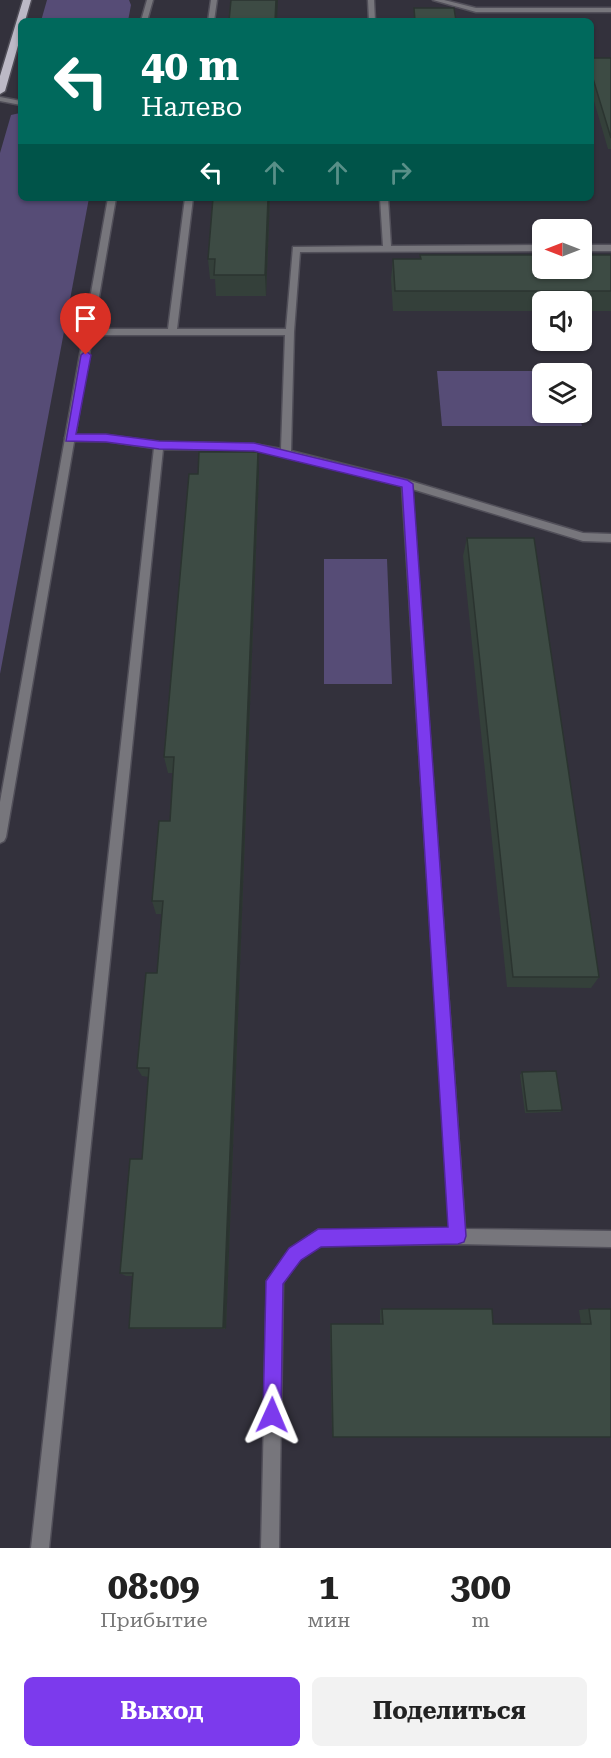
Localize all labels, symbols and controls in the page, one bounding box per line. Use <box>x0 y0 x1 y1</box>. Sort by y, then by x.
text: 40 m <box>141 41 239 90</box>
icon: left <box>42 42 120 120</box>
text: Налево <box>141 91 242 123</box>
icon: left <box>195 156 228 189</box>
icon: ahead <box>258 156 291 189</box>
icon: ahead <box>321 156 354 189</box>
icon: right <box>384 156 417 189</box>
north arrow <box>532 219 592 279</box>
map controls <box>532 219 592 423</box>
button: sound <box>532 291 592 351</box>
pin <box>60 293 111 355</box>
icon: arrive <box>69 302 102 335</box>
button: layers <box>532 363 592 423</box>
position arrow <box>240 1383 304 1447</box>
text: 08:09 <box>108 1566 200 1608</box>
text: 1 <box>319 1566 339 1608</box>
text: 300 <box>450 1566 511 1608</box>
text: Прибытие <box>100 1608 207 1632</box>
text: мин <box>308 1608 350 1632</box>
text: m <box>471 1608 490 1632</box>
button: Выход <box>24 1677 300 1746</box>
button: Поделиться <box>312 1677 587 1746</box>

